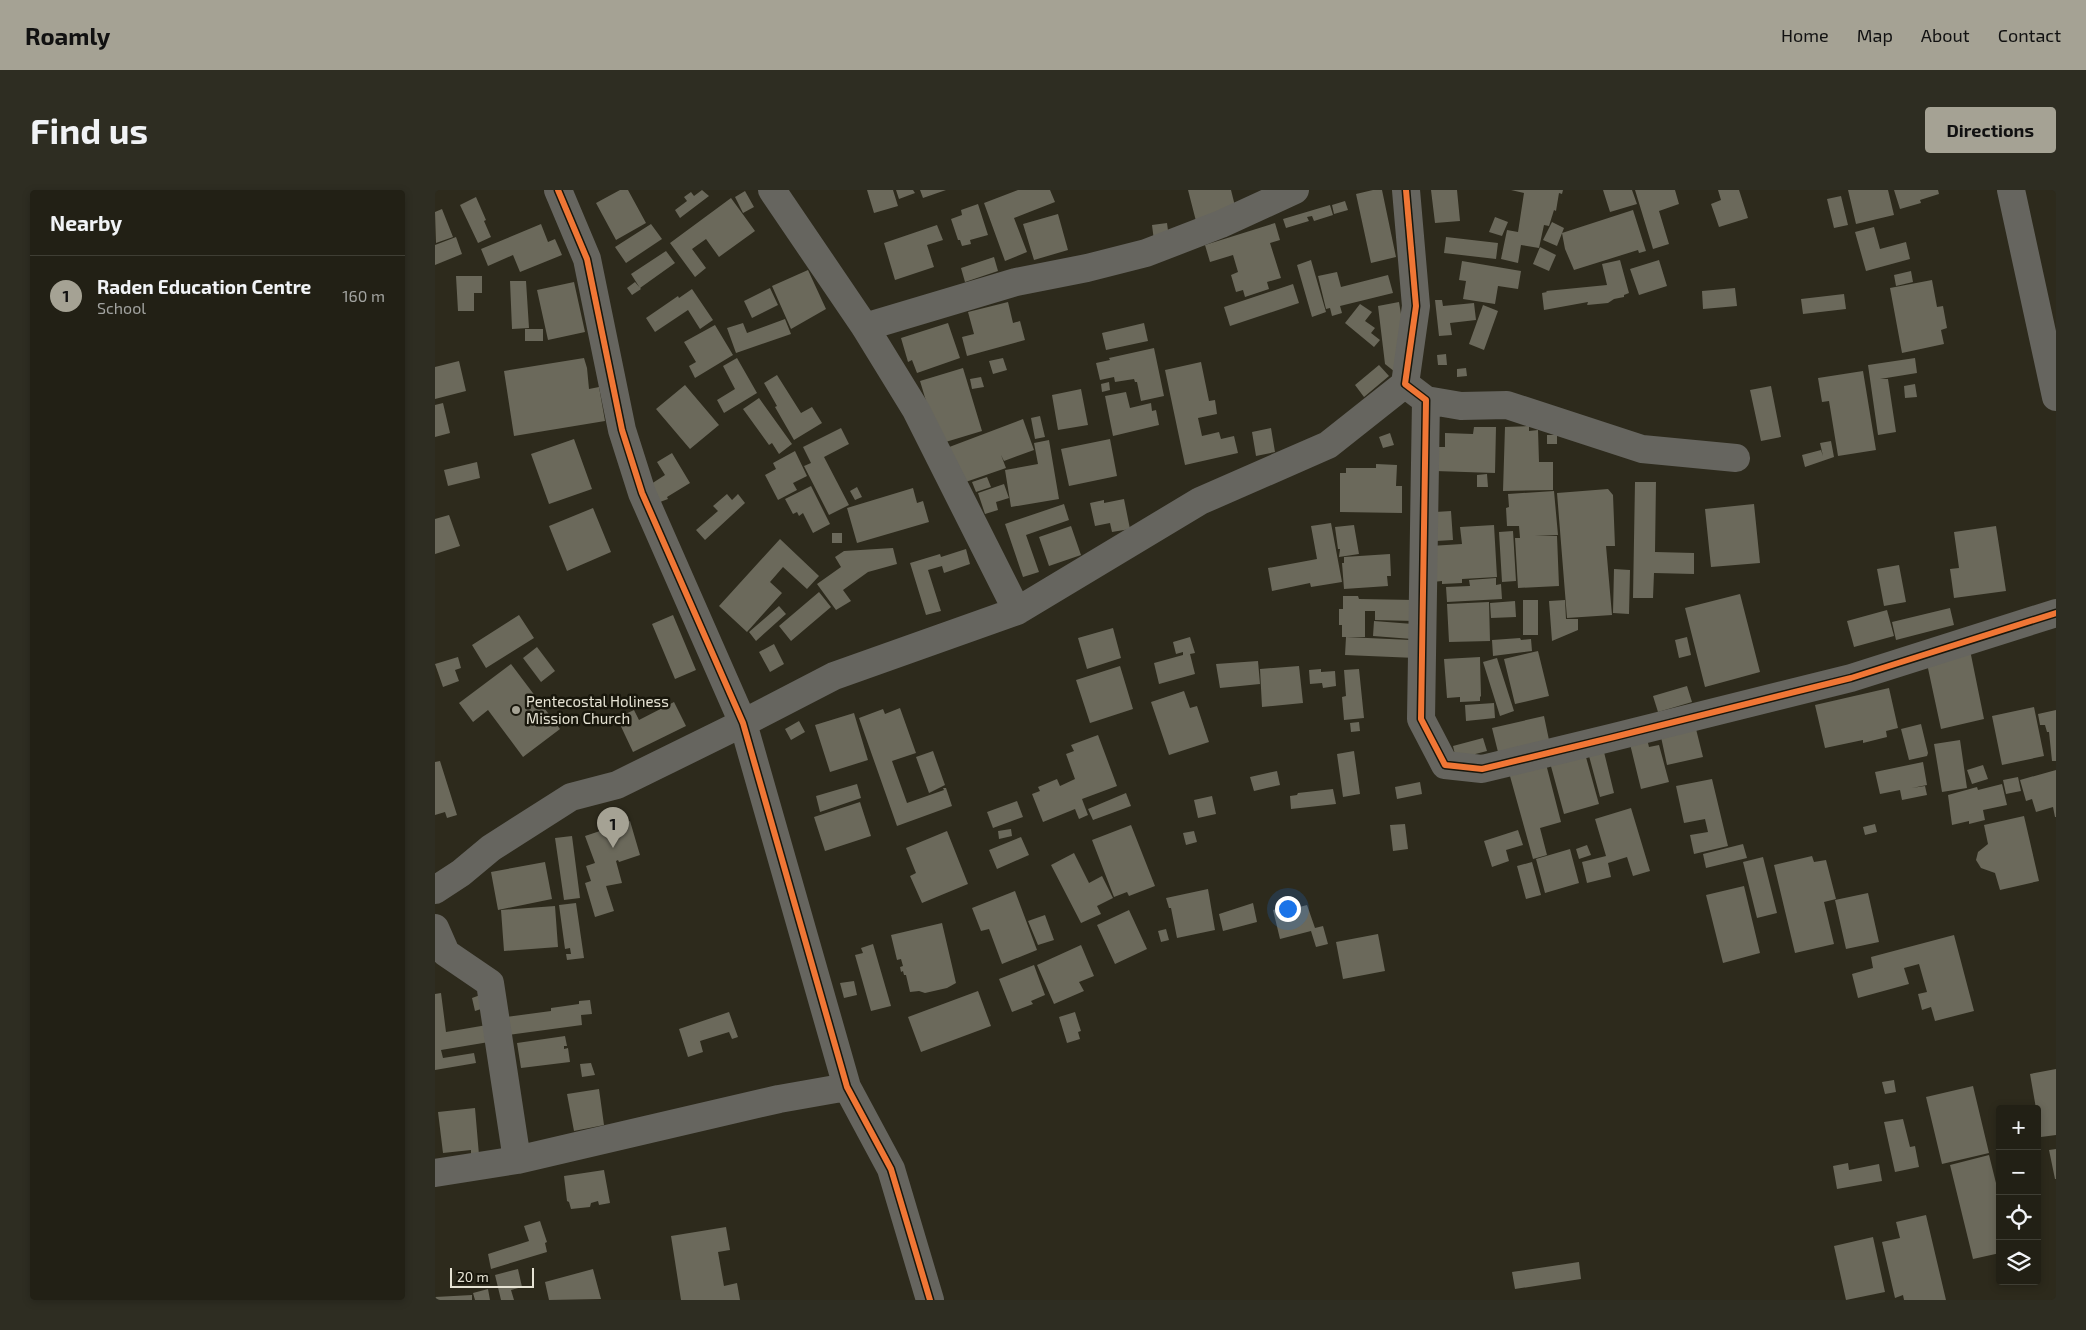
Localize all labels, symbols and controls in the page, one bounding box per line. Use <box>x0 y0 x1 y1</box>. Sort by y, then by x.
text: Roamly <box>25 21 110 50</box>
text: Home <box>1781 24 1829 46</box>
text: Map <box>1857 24 1893 46</box>
text: About <box>1921 24 1970 46</box>
text: Contact <box>1998 24 2061 46</box>
button: Directions <box>1925 107 2056 153</box>
text: Find us <box>30 109 148 151</box>
text: Nearby <box>50 210 122 235</box>
text: Raden Education Centre <box>97 275 311 298</box>
text: 1 <box>63 286 69 305</box>
text: 160 m <box>342 286 385 305</box>
text: School <box>97 298 146 317</box>
place label: Pentecostal Holiness Mission Church <box>526 692 669 727</box>
marker: Pentecostal Holiness Mission Church <box>510 704 522 716</box>
pin: 1 <box>597 807 629 848</box>
your location <box>1275 896 1301 922</box>
map controls <box>1996 1105 2041 1285</box>
button: + <box>1996 1105 2041 1150</box>
button: − <box>1996 1150 2041 1195</box>
button: locate <box>1996 1195 2041 1240</box>
button: layers <box>1996 1240 2041 1285</box>
scale bar <box>450 1265 534 1288</box>
text: 20 m <box>457 1268 489 1285</box>

